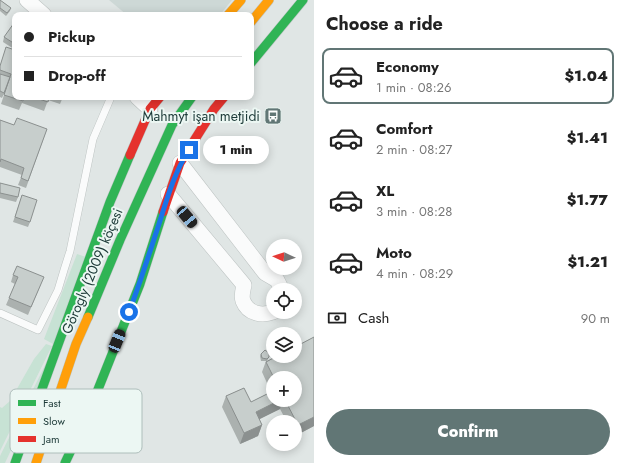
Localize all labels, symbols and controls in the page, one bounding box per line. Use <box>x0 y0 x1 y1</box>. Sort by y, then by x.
text: Choose a ride <box>326 11 443 37</box>
text: Pickup <box>48 26 95 48</box>
text: Economy <box>376 56 439 78</box>
icon: car <box>328 58 364 94</box>
text: Drop-off <box>48 65 106 87</box>
text: $1.04 <box>564 65 608 87</box>
text: 1 min · 08:26 <box>376 78 451 97</box>
place label: Mahmyt işan metjidi <box>142 106 260 126</box>
bus stop icon: Mahmyt işan metjidi <box>263 106 283 126</box>
text: Comfort <box>376 118 433 140</box>
icon: car <box>328 120 364 156</box>
text: $1.41 <box>567 127 608 149</box>
callout: 1 min <box>203 136 269 164</box>
text: 1 min <box>220 140 252 159</box>
text: 2 min · 08:27 <box>376 140 452 159</box>
route end <box>180 141 198 159</box>
text: XL <box>376 180 394 202</box>
icon: car <box>328 182 364 218</box>
text: $1.77 <box>567 189 608 211</box>
text: 3 min · 08:28 <box>376 202 452 221</box>
car <box>175 204 199 230</box>
street label: Görogly (2009) köçesi <box>56 205 128 337</box>
north arrow <box>266 239 302 275</box>
map controls <box>266 239 302 451</box>
text: Moto <box>376 242 412 264</box>
icon: car <box>328 244 364 280</box>
text: $1.21 <box>568 251 608 273</box>
text: 4 min · 08:29 <box>376 264 453 283</box>
button: locate <box>266 283 302 319</box>
route start <box>120 303 138 321</box>
icon: cash <box>326 307 348 329</box>
text: Cash <box>358 307 389 329</box>
text: 90 m <box>581 309 610 328</box>
button: layers <box>266 327 302 363</box>
car <box>107 328 127 354</box>
button: + <box>266 371 302 407</box>
legend <box>10 389 142 453</box>
text: Fast <box>43 395 61 411</box>
button: Confirm <box>326 409 610 455</box>
text: Slow <box>43 413 65 429</box>
button: − <box>266 415 302 451</box>
text: Jam <box>41 431 60 447</box>

